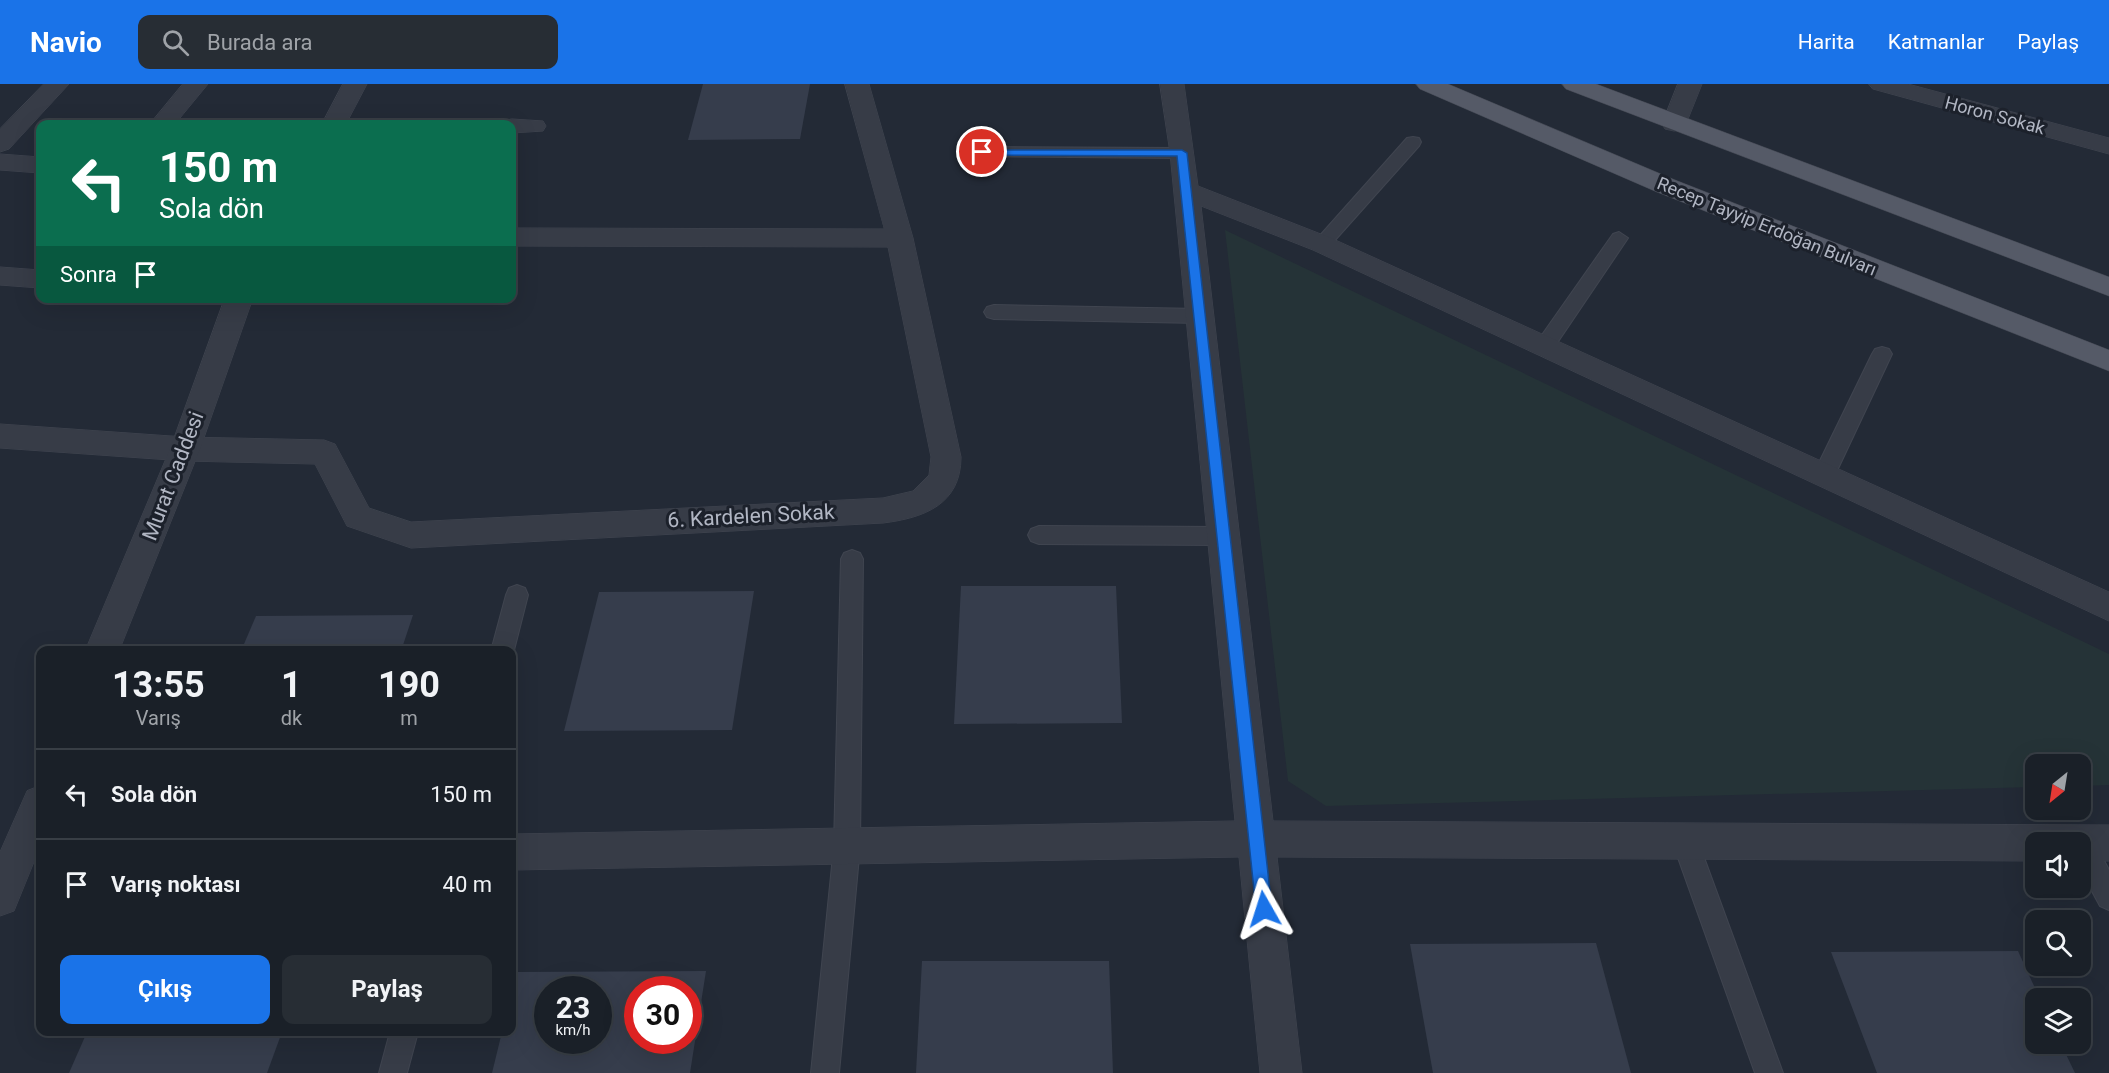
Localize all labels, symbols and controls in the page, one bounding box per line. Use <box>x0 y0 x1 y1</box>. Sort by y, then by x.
search box <box>138 15 558 69</box>
text: Navio <box>30 26 102 59</box>
icon: search <box>159 26 192 59</box>
text: Burada ara <box>207 30 313 55</box>
text: Harita <box>1798 30 1855 54</box>
text: Katmanlar <box>1888 30 1984 54</box>
text: Paylaş <box>2017 30 2079 54</box>
street label: Horon Sokak <box>1943 92 2048 139</box>
pin <box>956 126 1007 177</box>
icon: arrive <box>965 135 998 168</box>
text: 150 m <box>159 143 278 192</box>
icon: left <box>60 144 138 222</box>
street label: Recep Tayyip Erdoğan Bulvarı <box>1654 172 1880 280</box>
text: Sola dön <box>159 193 264 225</box>
icon: arrive <box>129 258 162 291</box>
text: Sonra <box>60 262 117 287</box>
street label: Murat Caddesi <box>137 408 209 544</box>
street label: 6. Kardelen Sokak <box>667 500 835 532</box>
text: 13:55 <box>112 664 205 706</box>
text: 1 <box>281 664 302 706</box>
text: 190 <box>378 664 440 706</box>
text: Varış <box>136 706 181 730</box>
text: dk <box>281 706 302 730</box>
text: m <box>400 706 418 730</box>
north arrow <box>2025 754 2091 820</box>
map controls <box>2025 754 2091 1054</box>
icon: left <box>60 778 93 811</box>
text: Sola dön <box>111 782 197 807</box>
text: 150 m <box>430 782 492 807</box>
button: sound <box>2025 832 2091 898</box>
icon: arrive <box>60 868 93 901</box>
text: Varış noktası <box>111 872 241 897</box>
text: 40 m <box>443 872 492 897</box>
position arrow <box>1232 877 1296 941</box>
button: search <box>2025 910 2091 976</box>
button: Çıkış <box>60 955 270 1024</box>
button: Paylaş <box>282 955 492 1024</box>
speed limit sign: 30 <box>624 976 702 1054</box>
button: layers <box>2025 988 2091 1054</box>
text: 23 <box>556 990 590 1025</box>
text: km/h <box>555 1021 591 1039</box>

